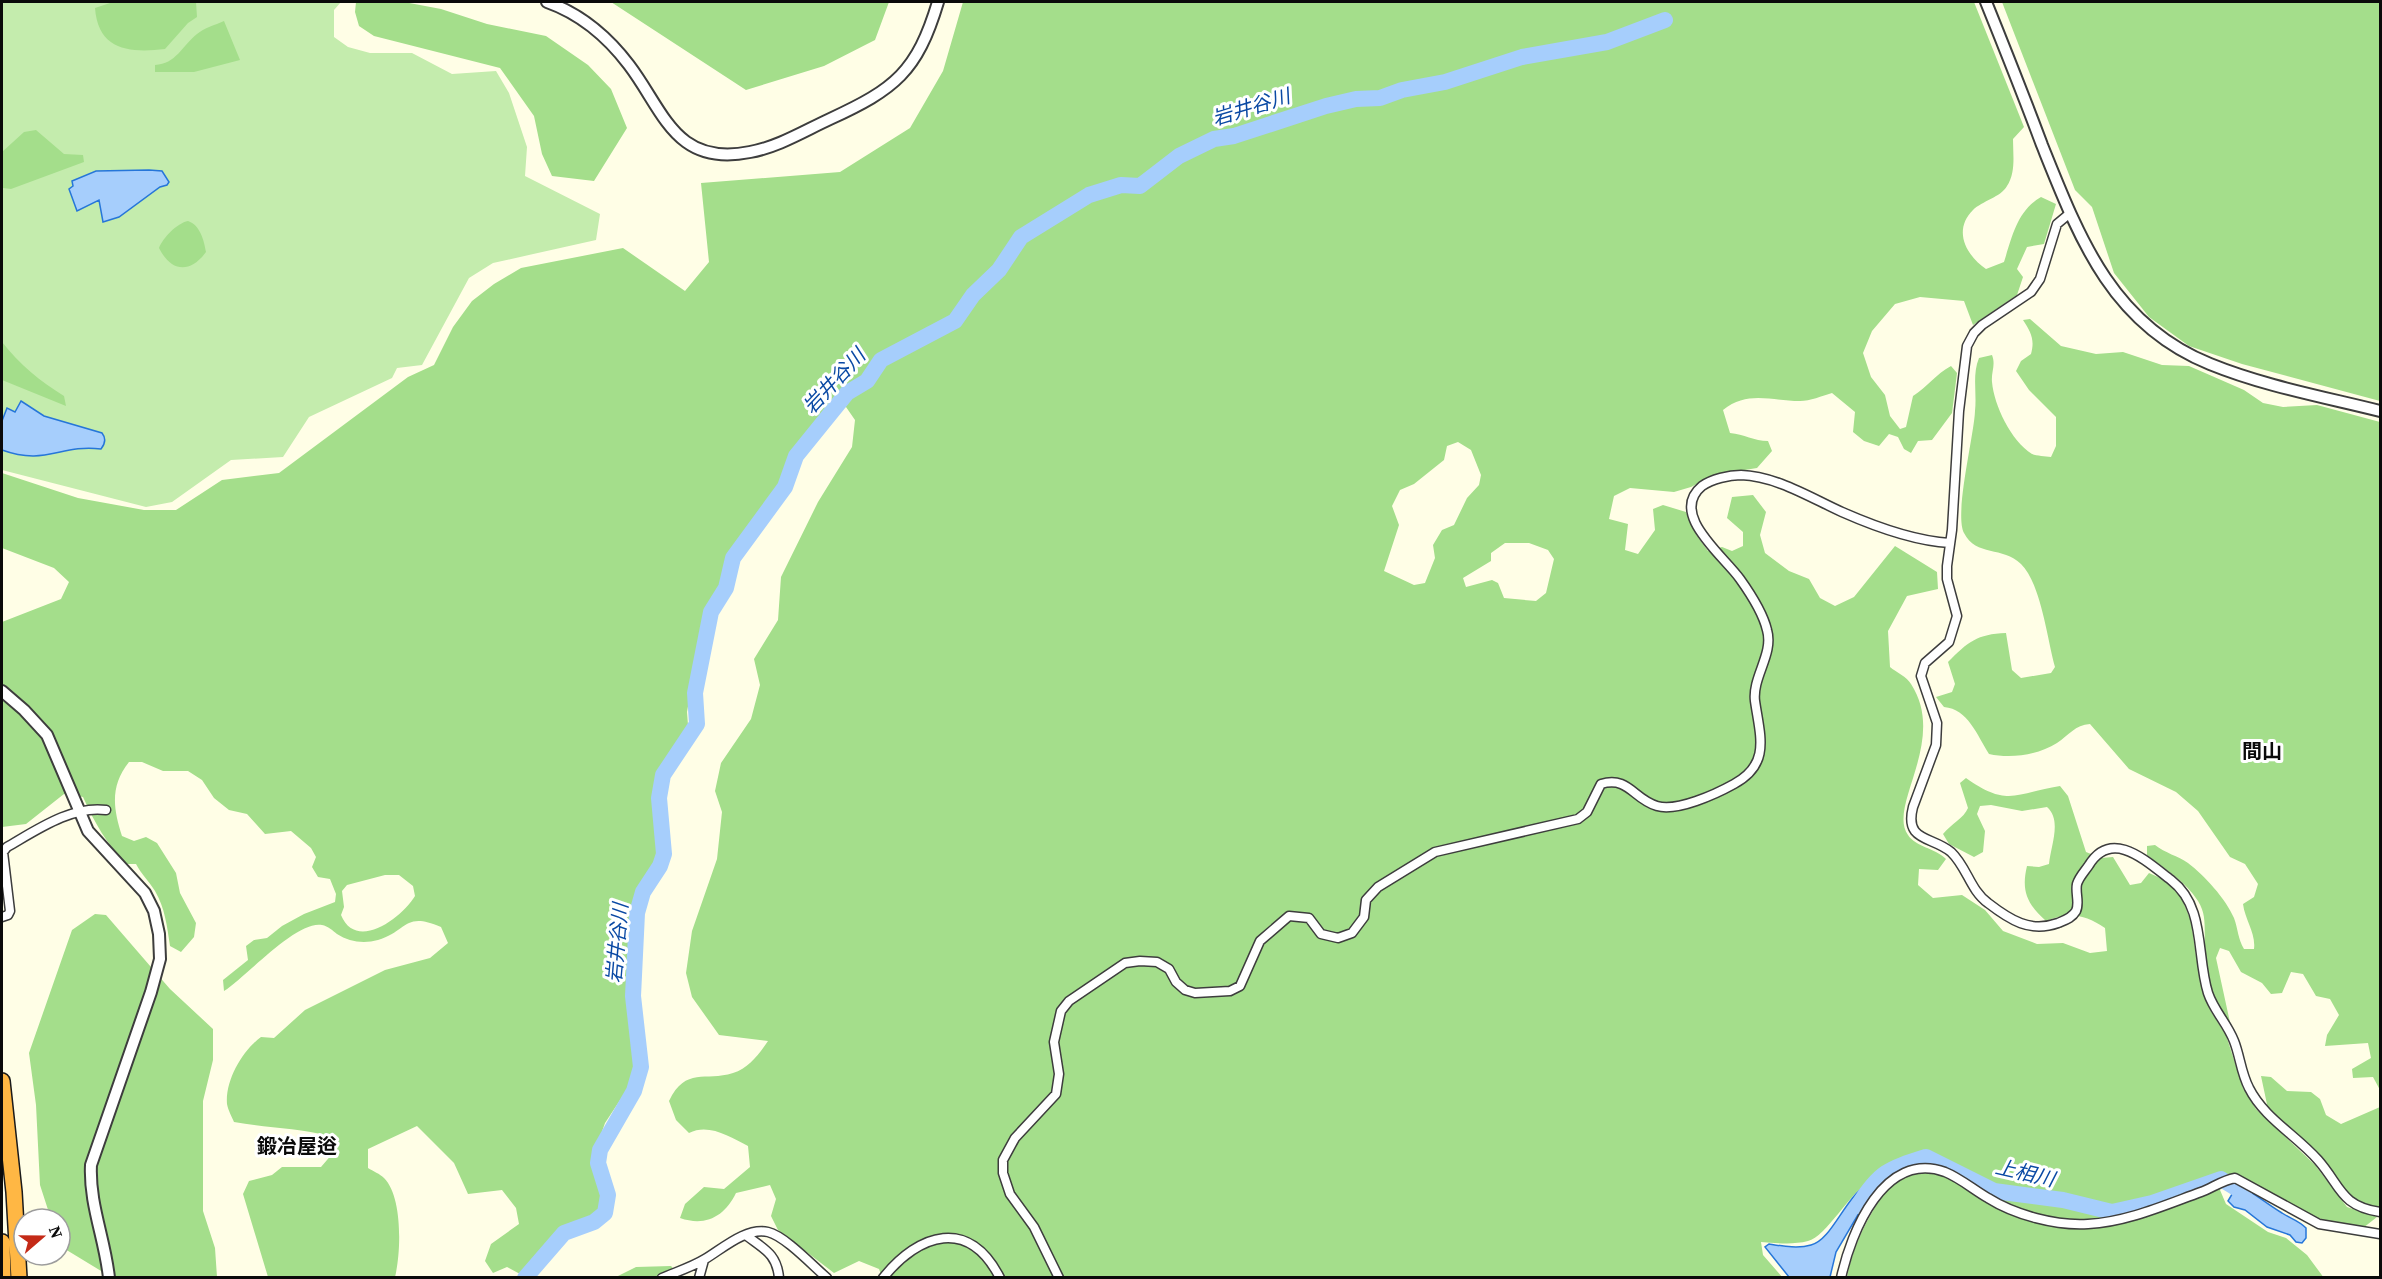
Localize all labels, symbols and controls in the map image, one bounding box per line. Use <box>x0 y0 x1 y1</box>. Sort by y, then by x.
water label: 岩井谷川 <box>1209 81 1295 132</box>
water label: 岩井谷川 <box>796 341 873 420</box>
district label: 間山 <box>2242 737 2282 765</box>
water label: 岩井谷川 <box>600 900 635 984</box>
district label: 鍛冶屋逧 <box>256 1132 337 1160</box>
water label: 上相川 <box>1993 1153 2059 1194</box>
north arrow <box>12 1207 72 1267</box>
text: N <box>44 1223 69 1241</box>

